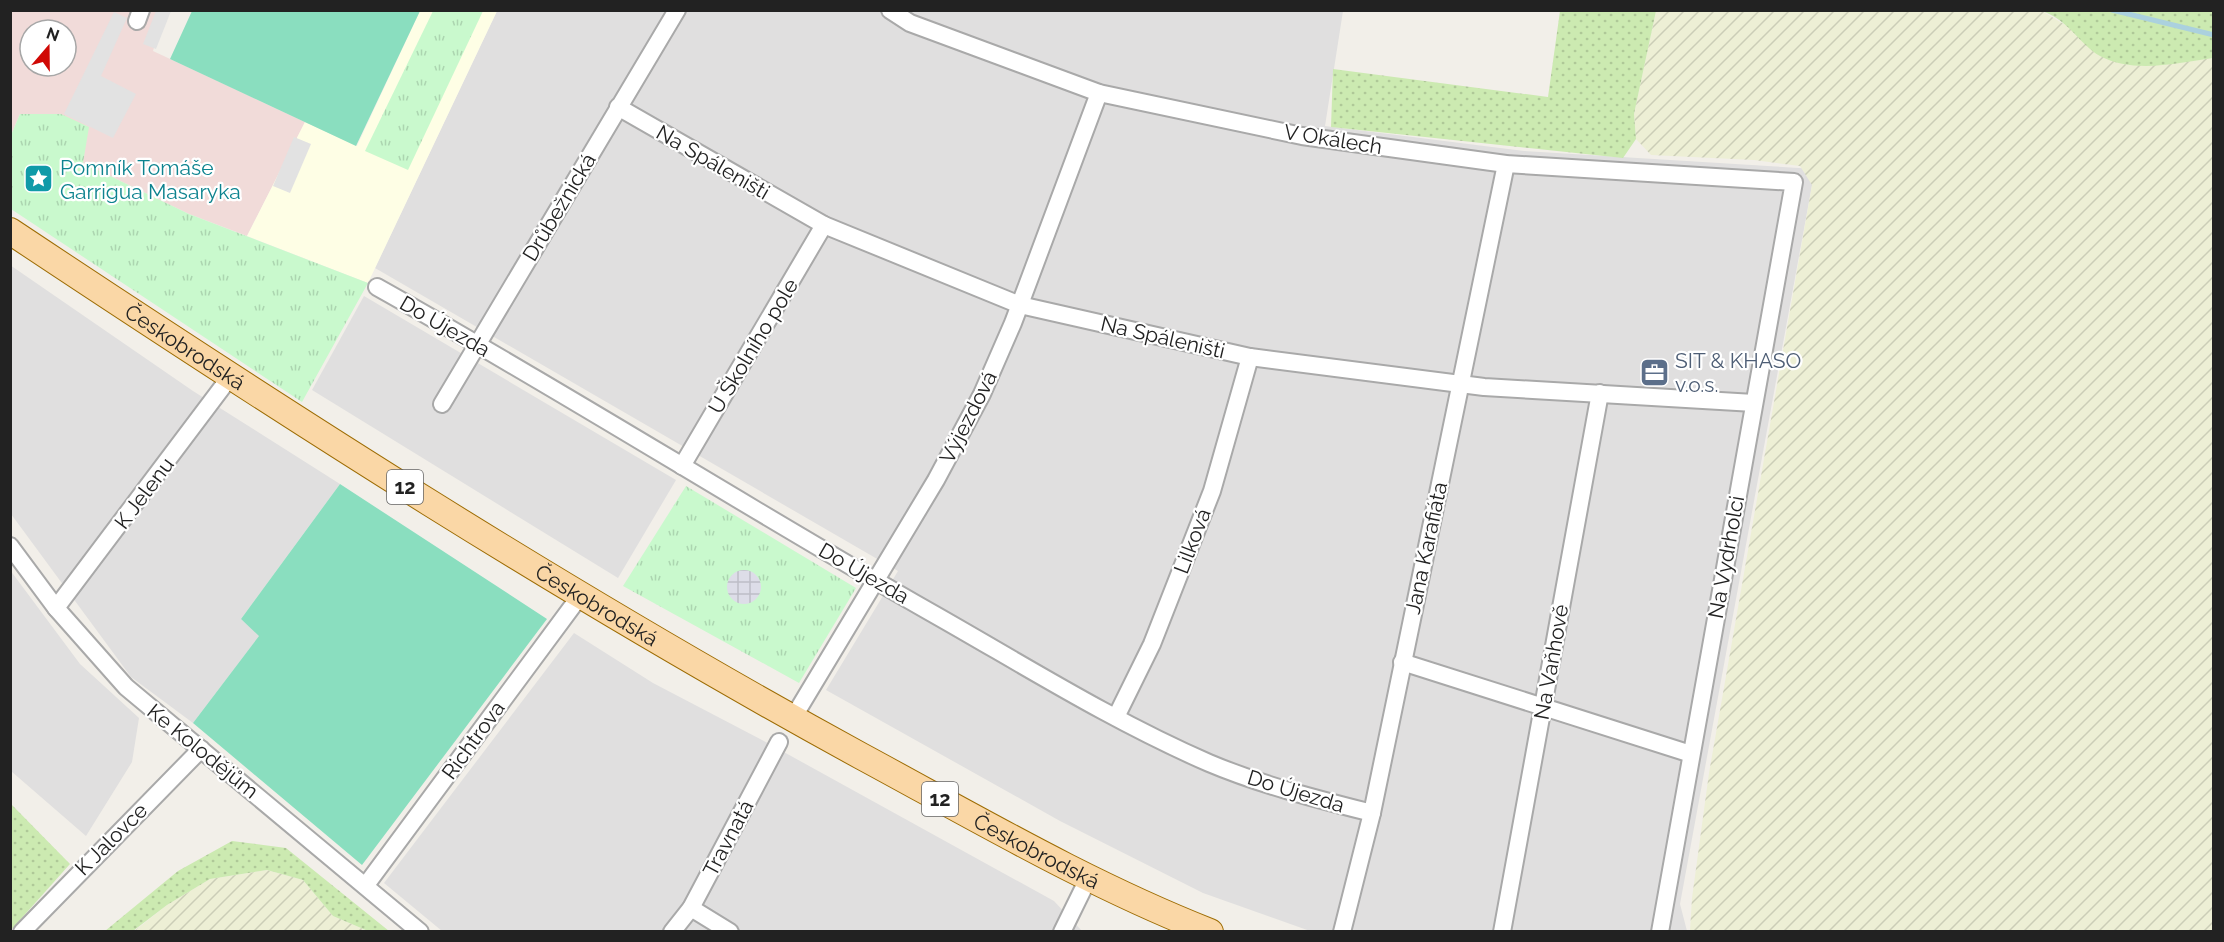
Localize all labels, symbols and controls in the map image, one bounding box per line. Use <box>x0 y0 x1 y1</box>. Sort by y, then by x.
north arrow <box>18 18 78 78</box>
text: N <box>44 23 62 45</box>
street label: V Okálech <box>1282 119 1384 159</box>
street label: Na Spáleništi <box>652 120 774 204</box>
street label: Drůbežnická <box>517 149 601 265</box>
place label: Pomník Tomáše Garrigua Masaryka <box>60 155 241 204</box>
place icon: Pomník Tomáše Garrigua Masaryka <box>23 163 55 195</box>
street label: U Školního pole <box>703 274 803 418</box>
street label: Do Újezda <box>395 290 495 362</box>
street label: Českobrodská <box>121 298 250 395</box>
street label: Na Spáleništi <box>1098 311 1228 363</box>
place label: SIT & KHASO v.o.s. <box>1675 348 1801 397</box>
office icon: SIT & KHASO v.o.s. <box>1638 356 1670 388</box>
street label: Výjezdová <box>934 367 1002 467</box>
street label: K Jelenu <box>109 452 179 534</box>
road number: 12 <box>387 470 423 504</box>
street label: Jana Karafiáta <box>1400 480 1452 616</box>
street label: Na Vydrholci <box>1703 494 1749 620</box>
street label: Lilková <box>1168 505 1216 577</box>
street label: Do Újezda <box>814 537 914 609</box>
street label: Českobrodská <box>531 559 663 651</box>
street label: Na Vaňhově <box>1529 602 1573 722</box>
street label: Richtrova <box>436 696 510 784</box>
street label: Ke Kolodějům <box>142 698 264 804</box>
street label: Do Újezda <box>1244 764 1348 818</box>
road number: 12 <box>922 782 958 816</box>
street label: Travnatá <box>698 796 758 880</box>
street label: K Jalovce <box>70 798 152 880</box>
street label: Českobrodská <box>970 808 1104 894</box>

